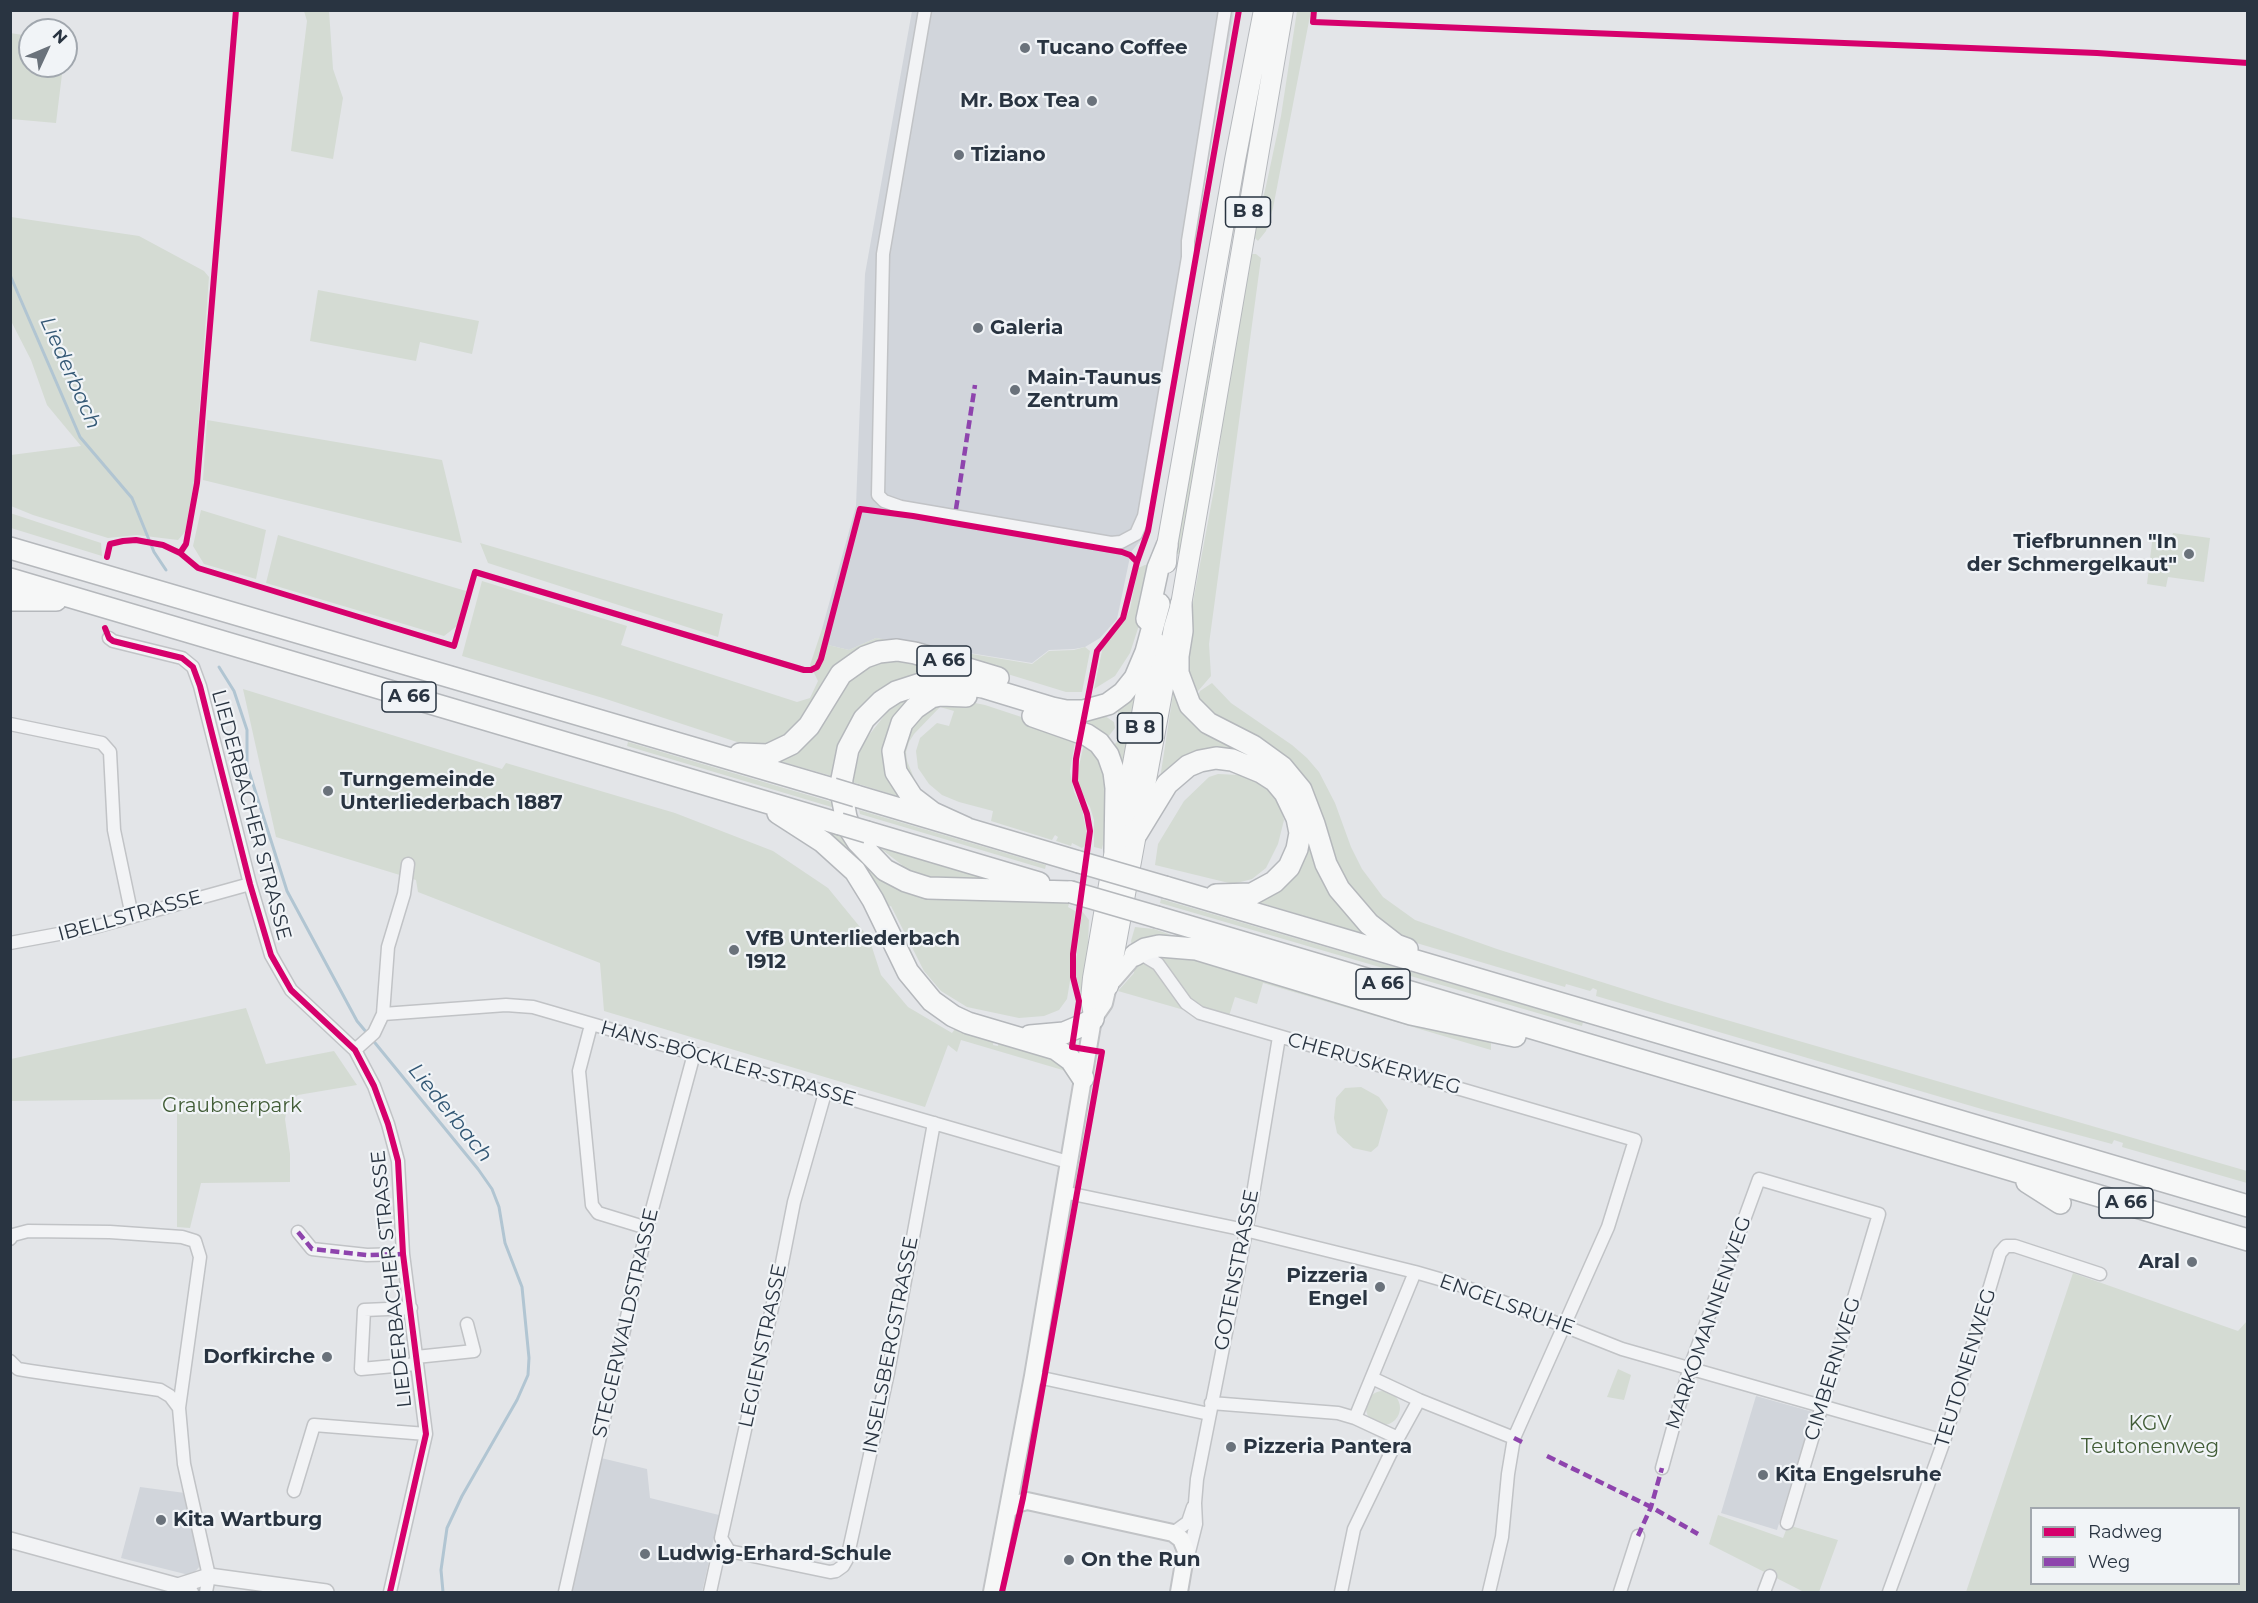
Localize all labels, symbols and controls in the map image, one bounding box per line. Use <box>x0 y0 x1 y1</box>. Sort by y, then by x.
north arrow <box>18 18 78 78</box>
text: N <box>49 25 71 48</box>
place label: Tucano Coffee <box>1037 36 1188 60</box>
marker: Tucano Coffee <box>1018 41 1032 55</box>
place label: Mr. Box Tea <box>960 89 1080 113</box>
marker: Mr. Box Tea <box>1085 94 1099 108</box>
place label: Tiziano <box>971 143 1046 167</box>
marker: Tiziano <box>952 148 966 162</box>
road number: B 8 <box>1226 197 1270 227</box>
water label: Liederbach <box>34 313 106 433</box>
place label: Galeria <box>990 316 1063 340</box>
marker: Galeria <box>971 321 985 335</box>
place label: Main-Taunus Zentrum <box>1027 366 1161 413</box>
marker: Main-Taunus Zentrum <box>1008 383 1022 397</box>
place label: Tiefbrunnen "In der Schmergelkaut" <box>1967 530 2177 577</box>
marker: Tiefbrunnen "In der Schmergelkaut" <box>2182 547 2196 561</box>
road number: A 66 <box>917 646 971 676</box>
road number: A 66 <box>382 682 436 712</box>
street label: LIEDERBACHER STRASSE <box>206 687 296 943</box>
road number: B 8 <box>1118 713 1162 743</box>
place label: Turngemeinde Unterliederbach 1887 <box>340 768 563 815</box>
marker: Turngemeinde Unterliederbach 1887 <box>321 784 335 798</box>
street label: IBELLSTRASSE <box>55 885 205 947</box>
place label: VfB Unterliederbach 1912 <box>746 927 960 974</box>
marker: VfB Unterliederbach 1912 <box>727 943 741 957</box>
road number: A 66 <box>1356 969 1410 999</box>
street label: HANS-BÖCKLER-STRASSE <box>597 1016 859 1112</box>
street label: CHERUSKERWEG <box>1285 1028 1463 1100</box>
water label: Liederbach <box>402 1058 498 1168</box>
park label: Graubnerpark <box>162 1094 302 1118</box>
street label: LIEDERBACHER STRASSE <box>367 1149 417 1409</box>
street label: GOTENSTRASSE <box>1210 1187 1264 1353</box>
road number: A 66 <box>2099 1188 2153 1218</box>
street label: STEGERWALDSTRASSE <box>588 1206 664 1440</box>
street label: MARKOMANNENWEG <box>1661 1213 1757 1433</box>
street label: INSELSBERGSTRASSE <box>858 1234 924 1456</box>
place label: Aral <box>2138 1250 2180 1274</box>
marker: Aral <box>2185 1255 2199 1269</box>
street label: LEGIENSTRASSE <box>734 1262 792 1430</box>
place label: Pizzeria Engel <box>1286 1264 1368 1311</box>
street label: ENGELSRUHE <box>1436 1269 1578 1341</box>
marker: Pizzeria Engel <box>1373 1280 1387 1294</box>
street label: TEUTONENWEG <box>1930 1286 2002 1450</box>
street label: CIMBERNWEG <box>1800 1294 1866 1444</box>
place label: Dorfkirche <box>203 1345 315 1369</box>
marker: Dorfkirche <box>320 1350 334 1364</box>
park label: KGV Teutonenweg <box>2081 1412 2219 1459</box>
place label: Pizzeria Pantera <box>1243 1435 1412 1459</box>
marker: Pizzeria Pantera <box>1224 1440 1238 1454</box>
place label: Kita Engelsruhe <box>1775 1463 1942 1487</box>
marker: Kita Engelsruhe <box>1756 1468 1770 1482</box>
legend <box>2030 1507 2240 1585</box>
place label: Kita Wartburg <box>173 1508 322 1532</box>
marker: Kita Wartburg <box>154 1513 168 1527</box>
text: Radweg <box>2088 1521 2163 1543</box>
place label: Ludwig-Erhard-Schule <box>657 1542 892 1566</box>
marker: Ludwig-Erhard-Schule <box>638 1547 652 1561</box>
place label: On the Run <box>1081 1548 1200 1572</box>
text: Weg <box>2088 1551 2130 1573</box>
marker: On the Run <box>1062 1553 1076 1567</box>

